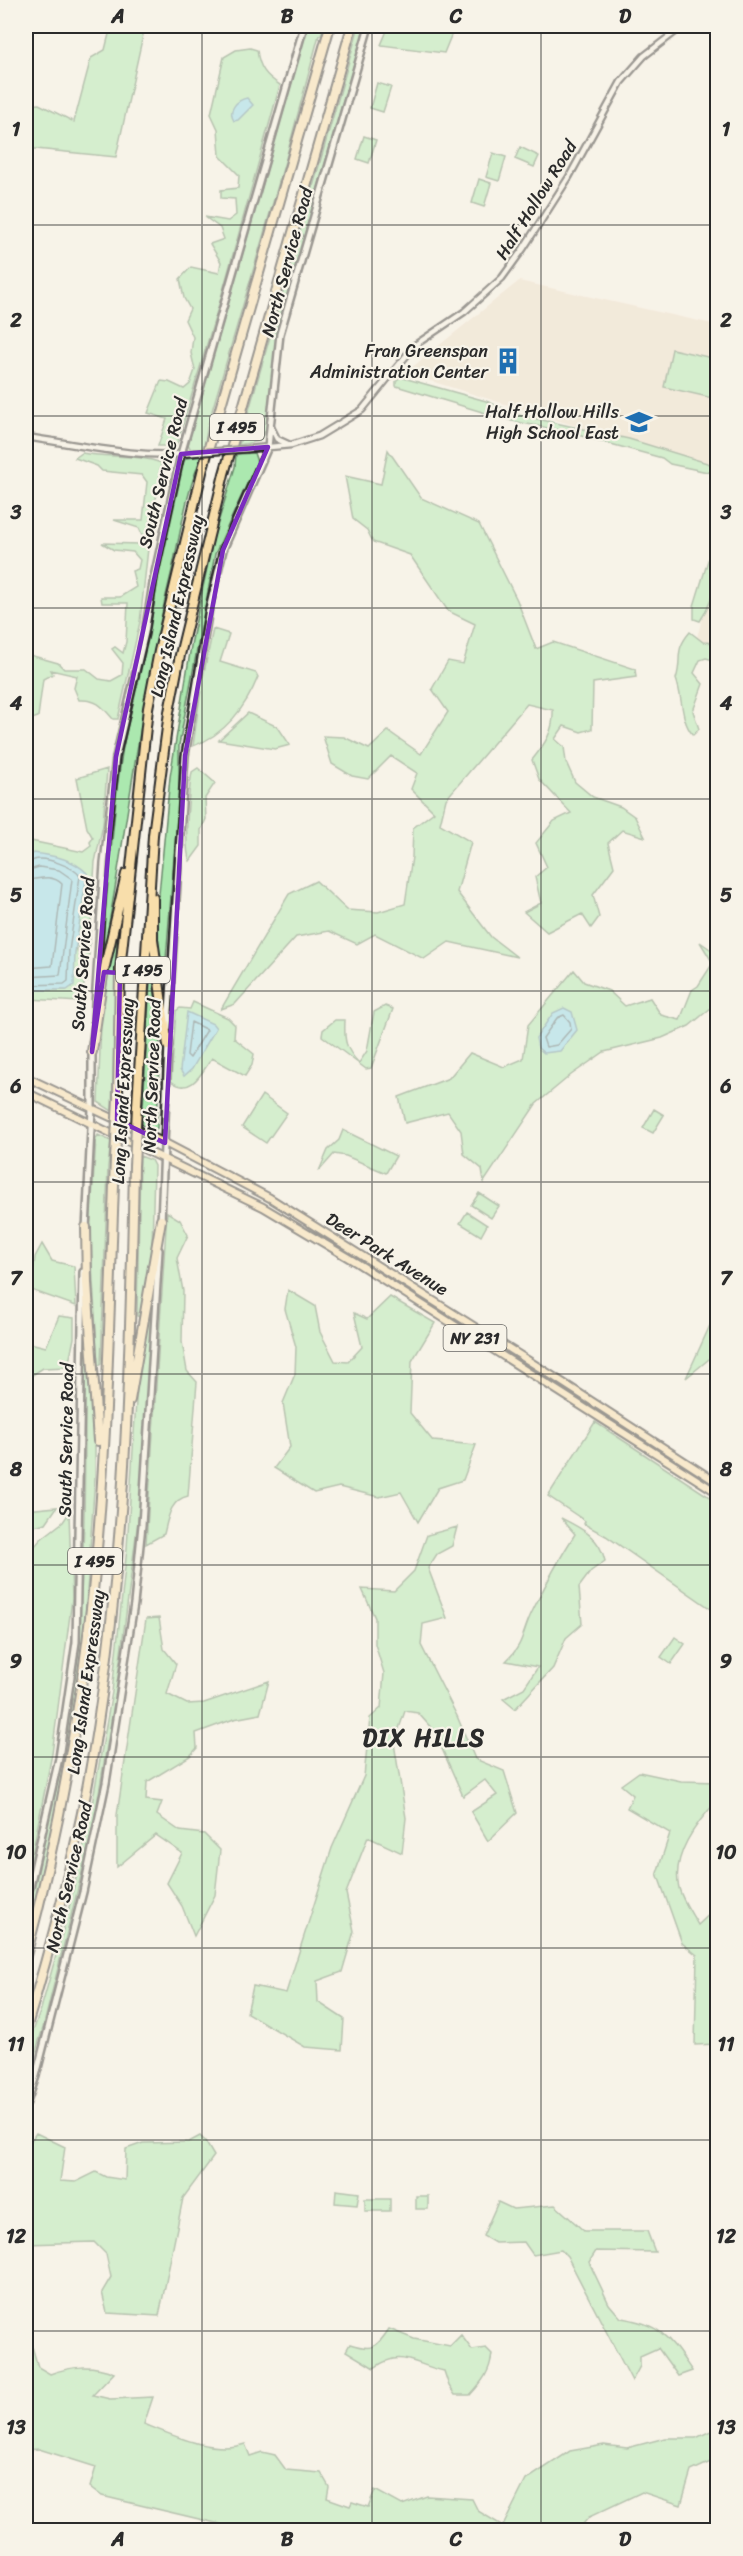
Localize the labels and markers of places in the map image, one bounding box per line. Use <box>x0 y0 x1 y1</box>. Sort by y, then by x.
place label: Fran Greenspan Administration Center <box>309 335 490 388</box>
building icon: Fran Greenspan Administration Center <box>493 346 523 376</box>
place label: Half Hollow Hills High School East <box>485 396 620 449</box>
school or university icon: Half Hollow Hills High School East <box>624 407 654 437</box>

